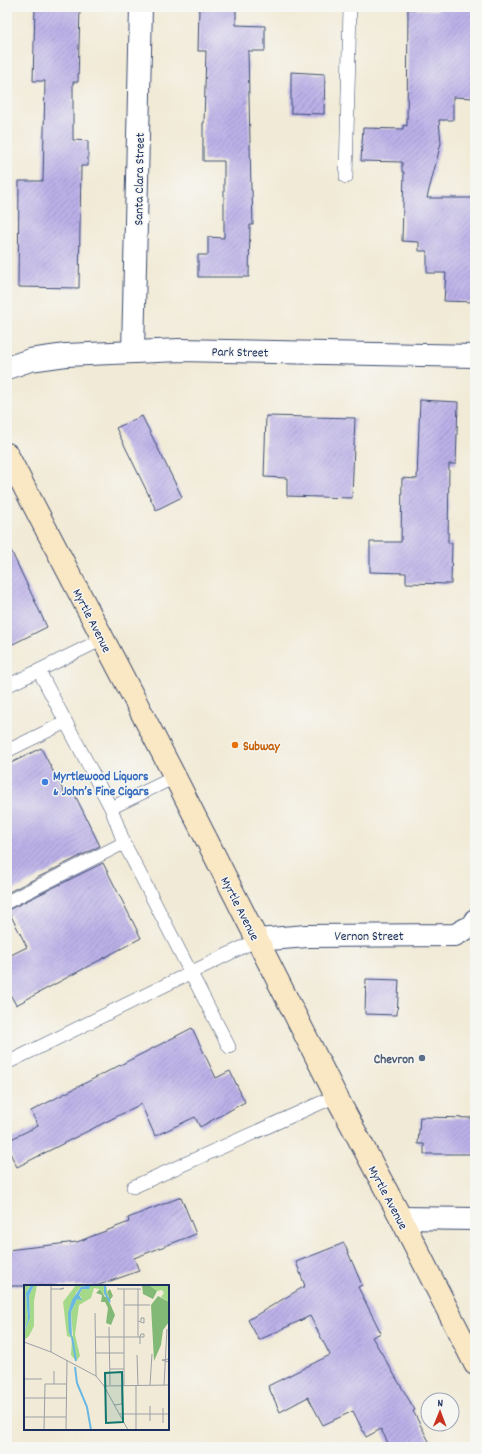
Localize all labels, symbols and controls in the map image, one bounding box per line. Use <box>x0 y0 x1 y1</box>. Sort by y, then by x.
street label: Santa Clara Street <box>130 132 151 226</box>
street label: Park Street <box>211 344 269 363</box>
street label: Myrtle Avenue <box>66 586 115 657</box>
place label: Subway <box>243 738 280 757</box>
marker: Subway <box>230 740 240 750</box>
place label: Myrtlewood Liquors & John’s Fine Cigars <box>53 768 149 802</box>
marker: Myrtlewood Liquors & John’s Fine Cigars <box>40 777 50 787</box>
street label: Myrtle Avenue <box>214 874 263 945</box>
street label: Vernon Street <box>334 928 404 947</box>
place label: Chevron <box>374 1051 414 1070</box>
marker: Chevron <box>417 1053 427 1063</box>
street label: Myrtle Avenue <box>362 1163 412 1234</box>
inset map <box>24 1285 169 1430</box>
north arrow <box>420 1392 460 1432</box>
text: N <box>437 1396 444 1412</box>

